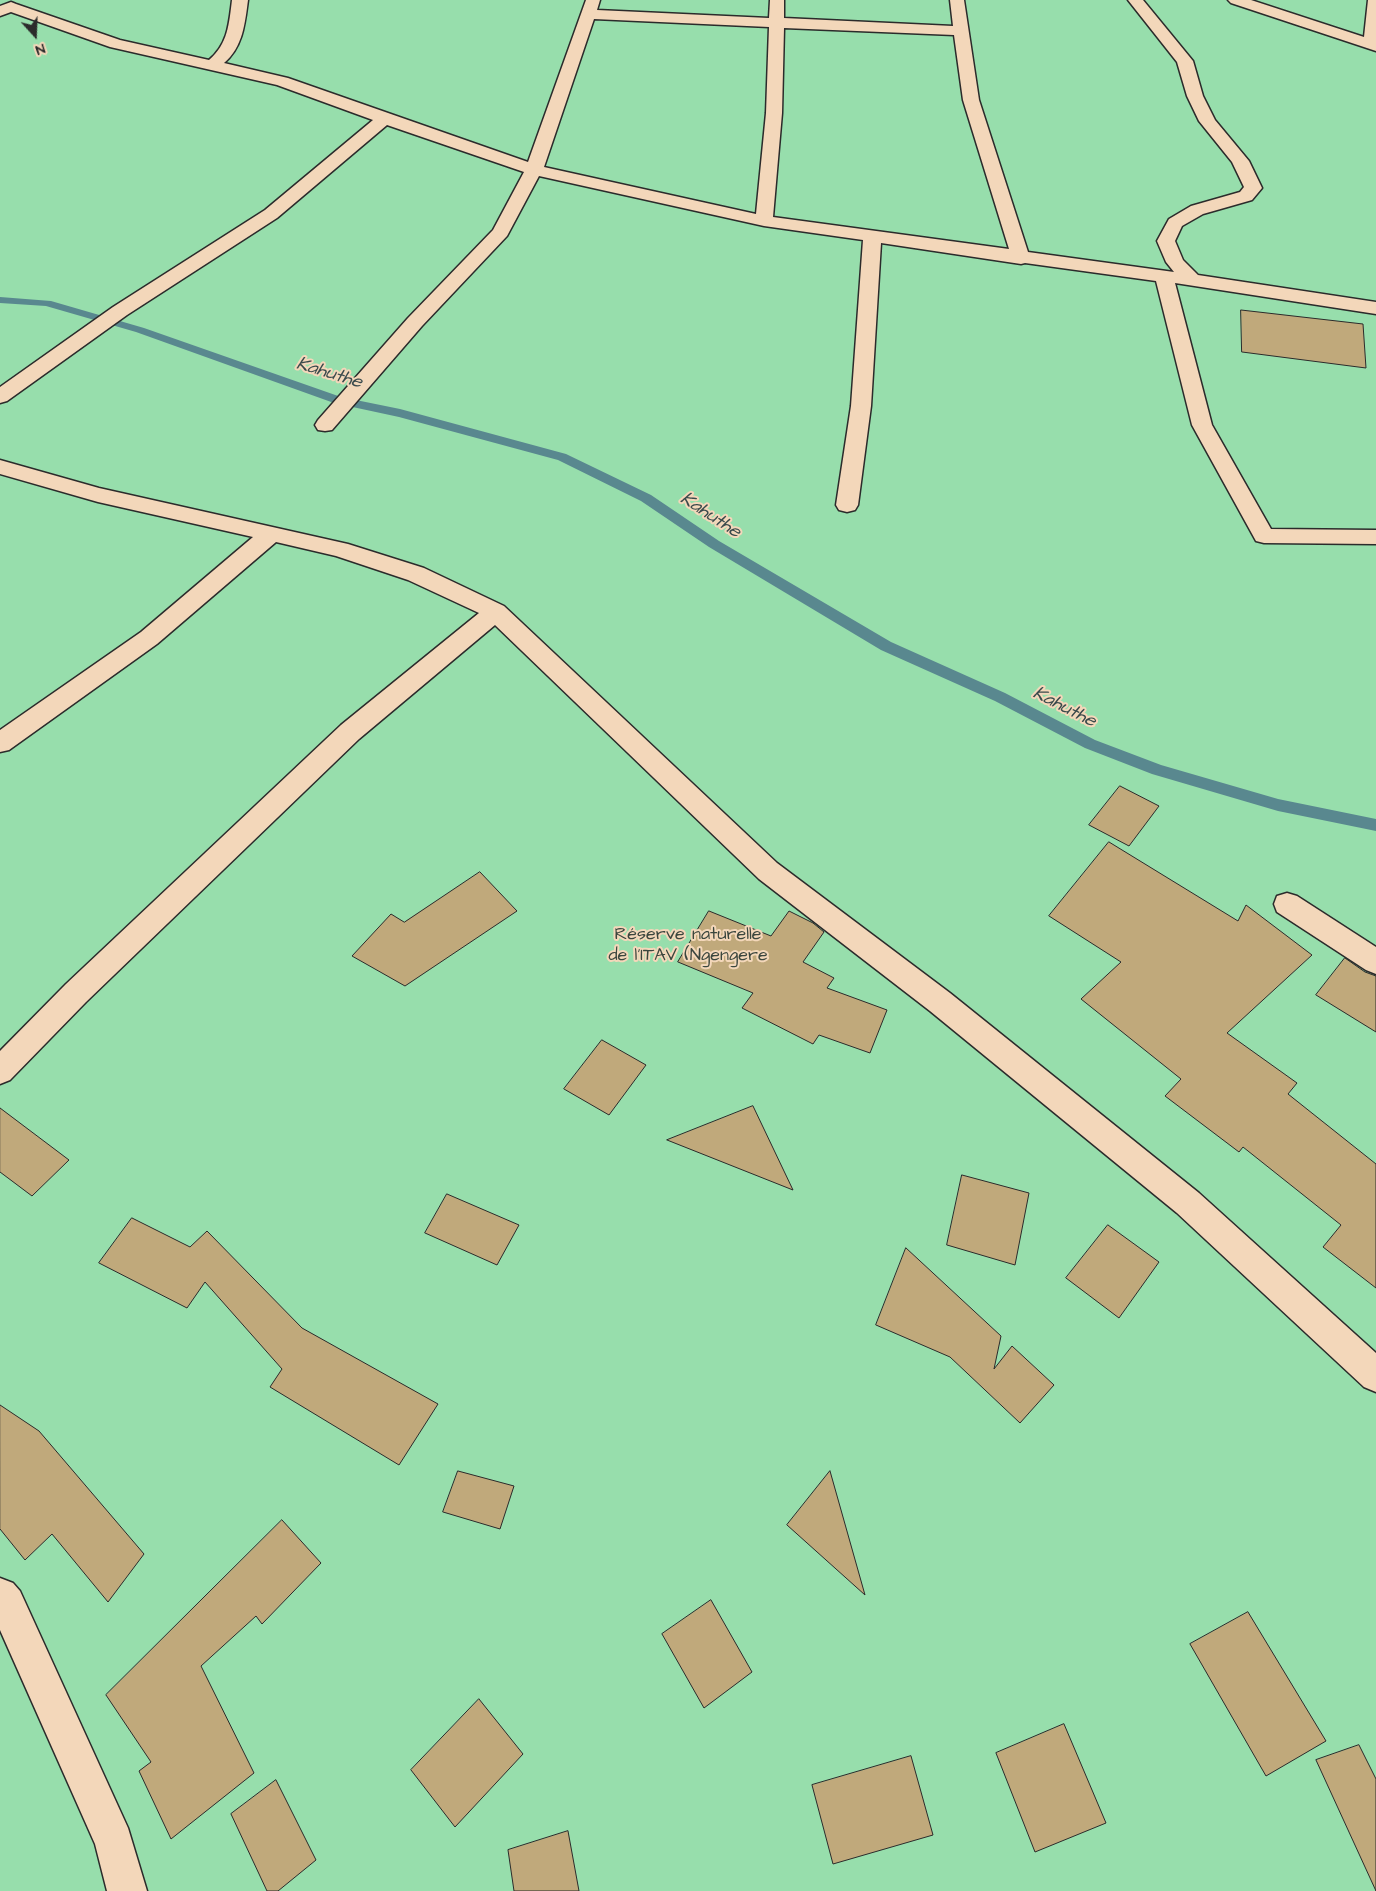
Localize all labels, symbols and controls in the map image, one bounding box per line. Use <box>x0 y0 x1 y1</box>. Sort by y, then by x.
north arrow <box>10 10 60 60</box>
text: N <box>33 38 48 60</box>
water label: Kahuthe <box>293 353 365 395</box>
water label: Kahuthe <box>675 488 745 544</box>
water label: Kahuthe <box>1029 682 1099 734</box>
park label: Réserve naturelle de l'ITAV (Ngengere <box>608 924 768 966</box>

